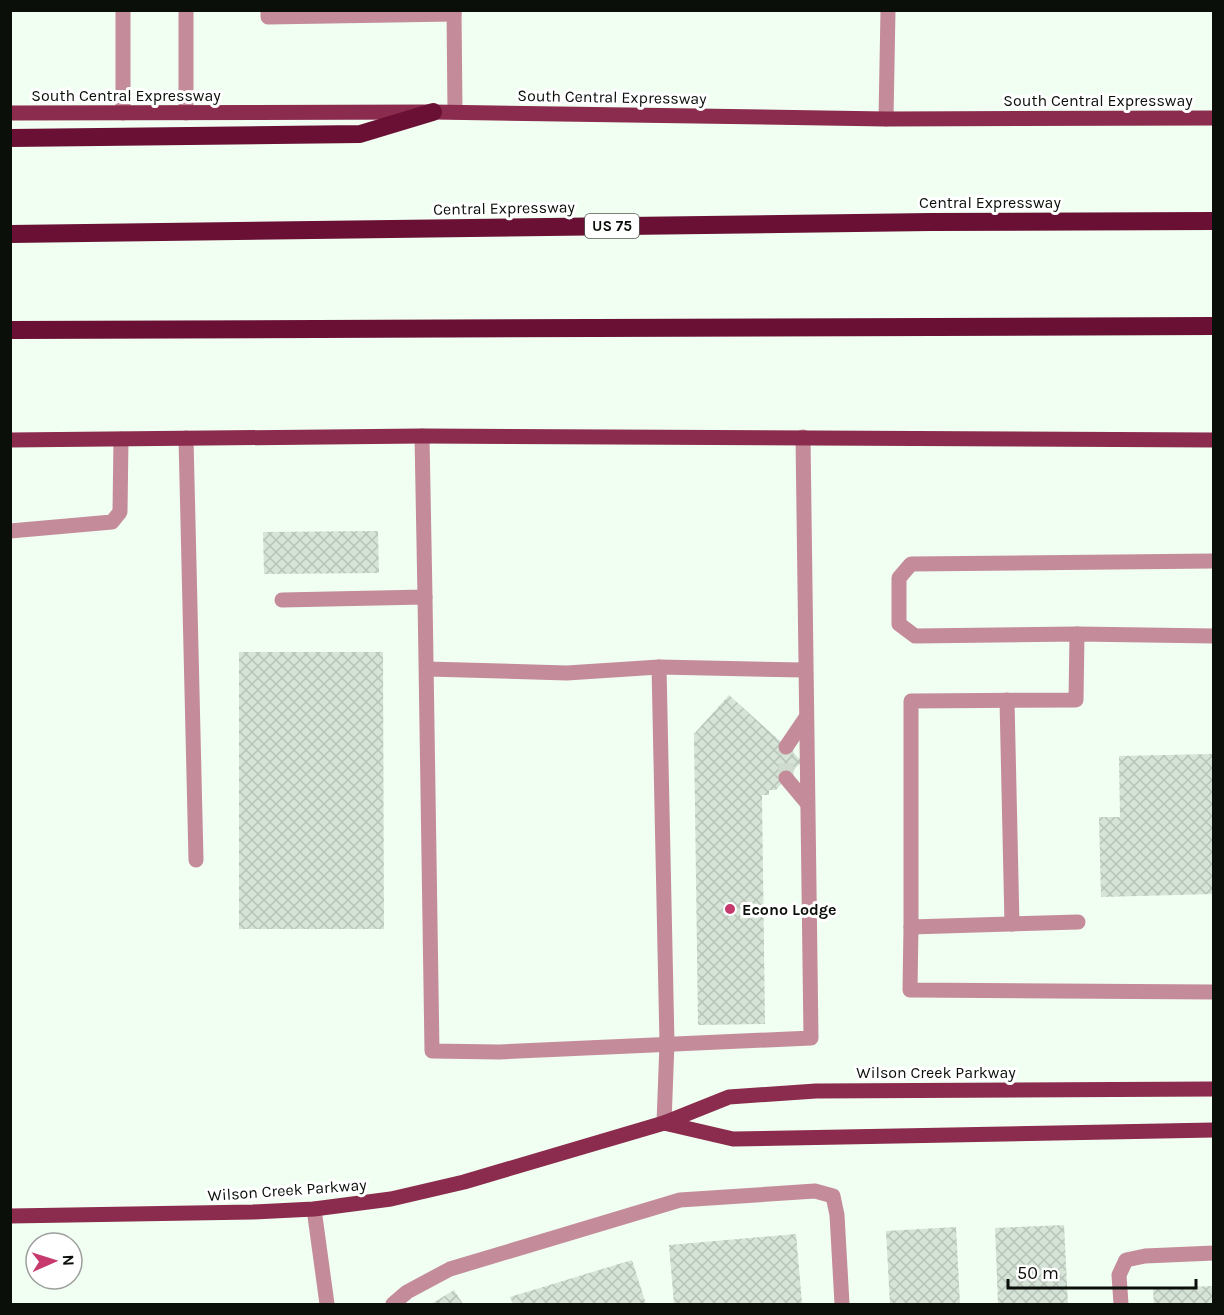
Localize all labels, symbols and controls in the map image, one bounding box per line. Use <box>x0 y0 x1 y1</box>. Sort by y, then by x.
street label: South Central Expressway <box>31 86 221 105</box>
street label: South Central Expressway <box>517 86 707 108</box>
street label: South Central Expressway <box>1003 91 1193 110</box>
street label: Central Expressway <box>919 193 1061 212</box>
street label: Central Expressway <box>433 197 576 219</box>
road number: US 75 <box>585 214 639 238</box>
place label: Econo Lodge <box>742 900 837 919</box>
marker: Econo Lodge <box>723 902 737 916</box>
street label: Wilson Creek Parkway <box>856 1063 1016 1082</box>
street label: Wilson Creek Parkway <box>207 1175 368 1205</box>
north arrow <box>24 1231 84 1291</box>
scale bar <box>1008 1252 1196 1290</box>
text: N <box>59 1254 78 1266</box>
text: 50 m <box>1017 1262 1059 1284</box>

